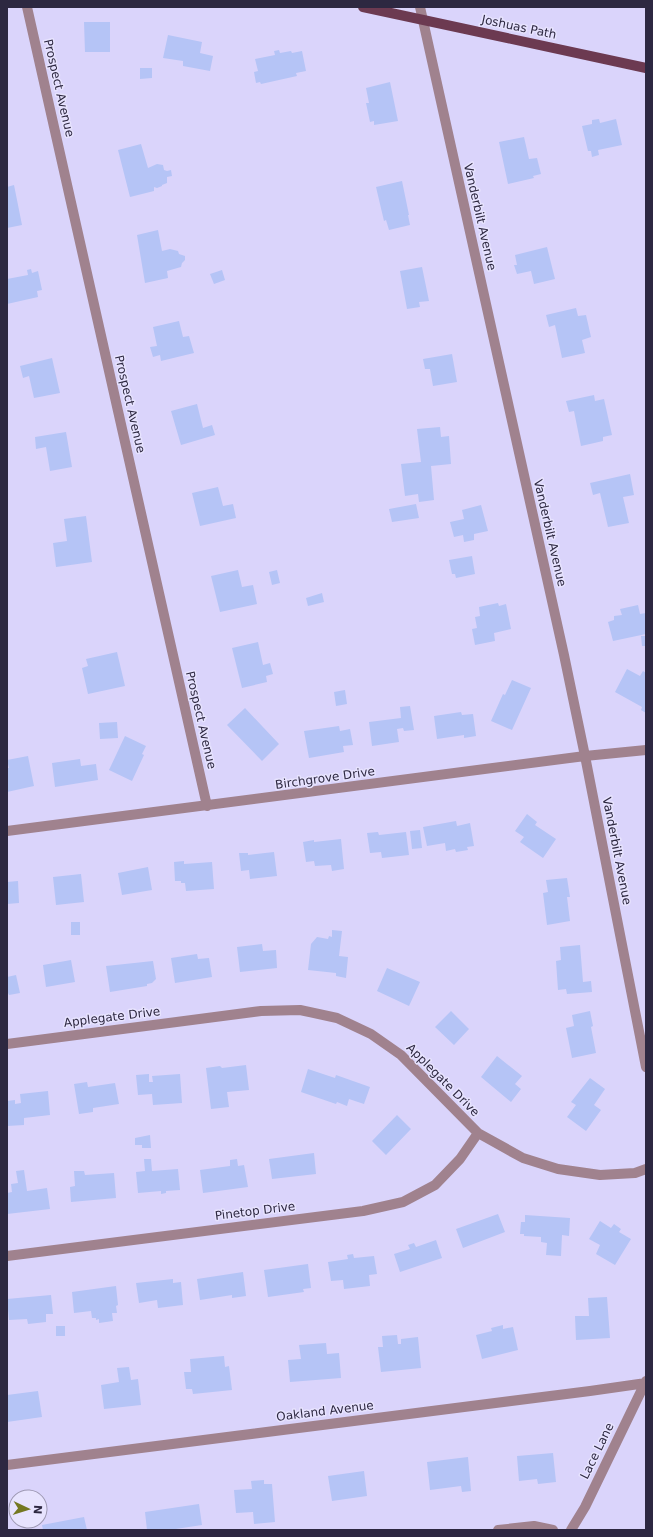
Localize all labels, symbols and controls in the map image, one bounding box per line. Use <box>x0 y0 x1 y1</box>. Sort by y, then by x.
street label: Joshuas Path <box>479 12 558 42</box>
street label: Prospect Avenue <box>41 38 77 138</box>
street label: Vanderbilt Avenue <box>461 162 499 272</box>
street label: Prospect Avenue <box>112 354 148 454</box>
street label: Vanderbilt Avenue <box>531 478 569 588</box>
street label: Prospect Avenue <box>183 670 219 770</box>
street label: Birchgrove Drive <box>274 764 376 792</box>
street label: Vanderbilt Avenue <box>600 796 634 906</box>
street label: Applegate Drive <box>63 1004 161 1030</box>
street label: Applegate Drive <box>404 1041 482 1119</box>
street label: Pinetop Drive <box>214 1199 296 1223</box>
street label: Oakland Avenue <box>275 1398 375 1424</box>
street label: Lace Lane <box>577 1421 617 1481</box>
north arrow <box>8 1489 48 1529</box>
text: N <box>31 1505 44 1515</box>

